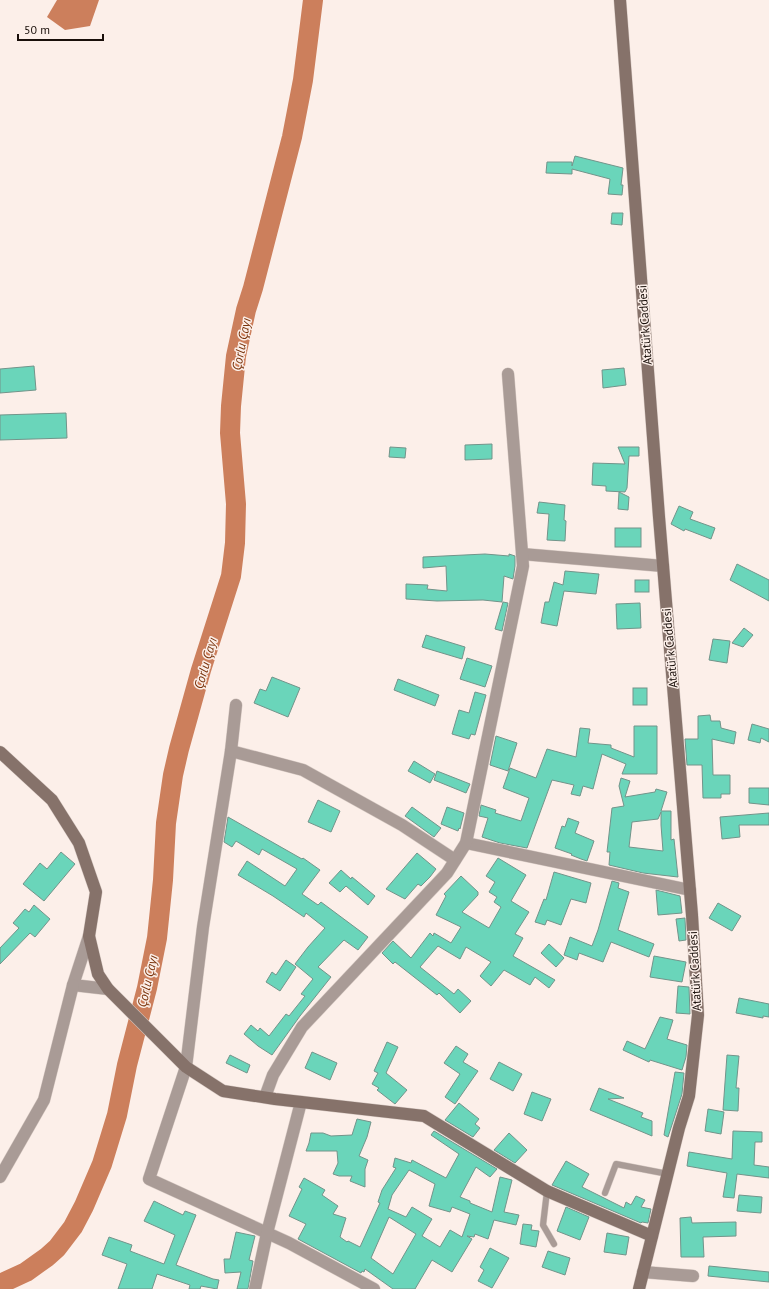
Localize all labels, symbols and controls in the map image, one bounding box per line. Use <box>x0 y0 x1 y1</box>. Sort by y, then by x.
scale bar <box>18 16 103 42</box>
text: 50 m <box>24 22 50 37</box>
street label: Atatürk Caddesi <box>634 285 655 365</box>
water label: Çorlu Çayı <box>228 316 255 372</box>
street label: Atatürk Caddesi <box>659 608 680 689</box>
water label: Çorlu Çayı <box>190 635 221 691</box>
street label: Atatürk Caddesi <box>685 931 704 1011</box>
water label: Çorlu Çayı <box>133 953 162 1009</box>

